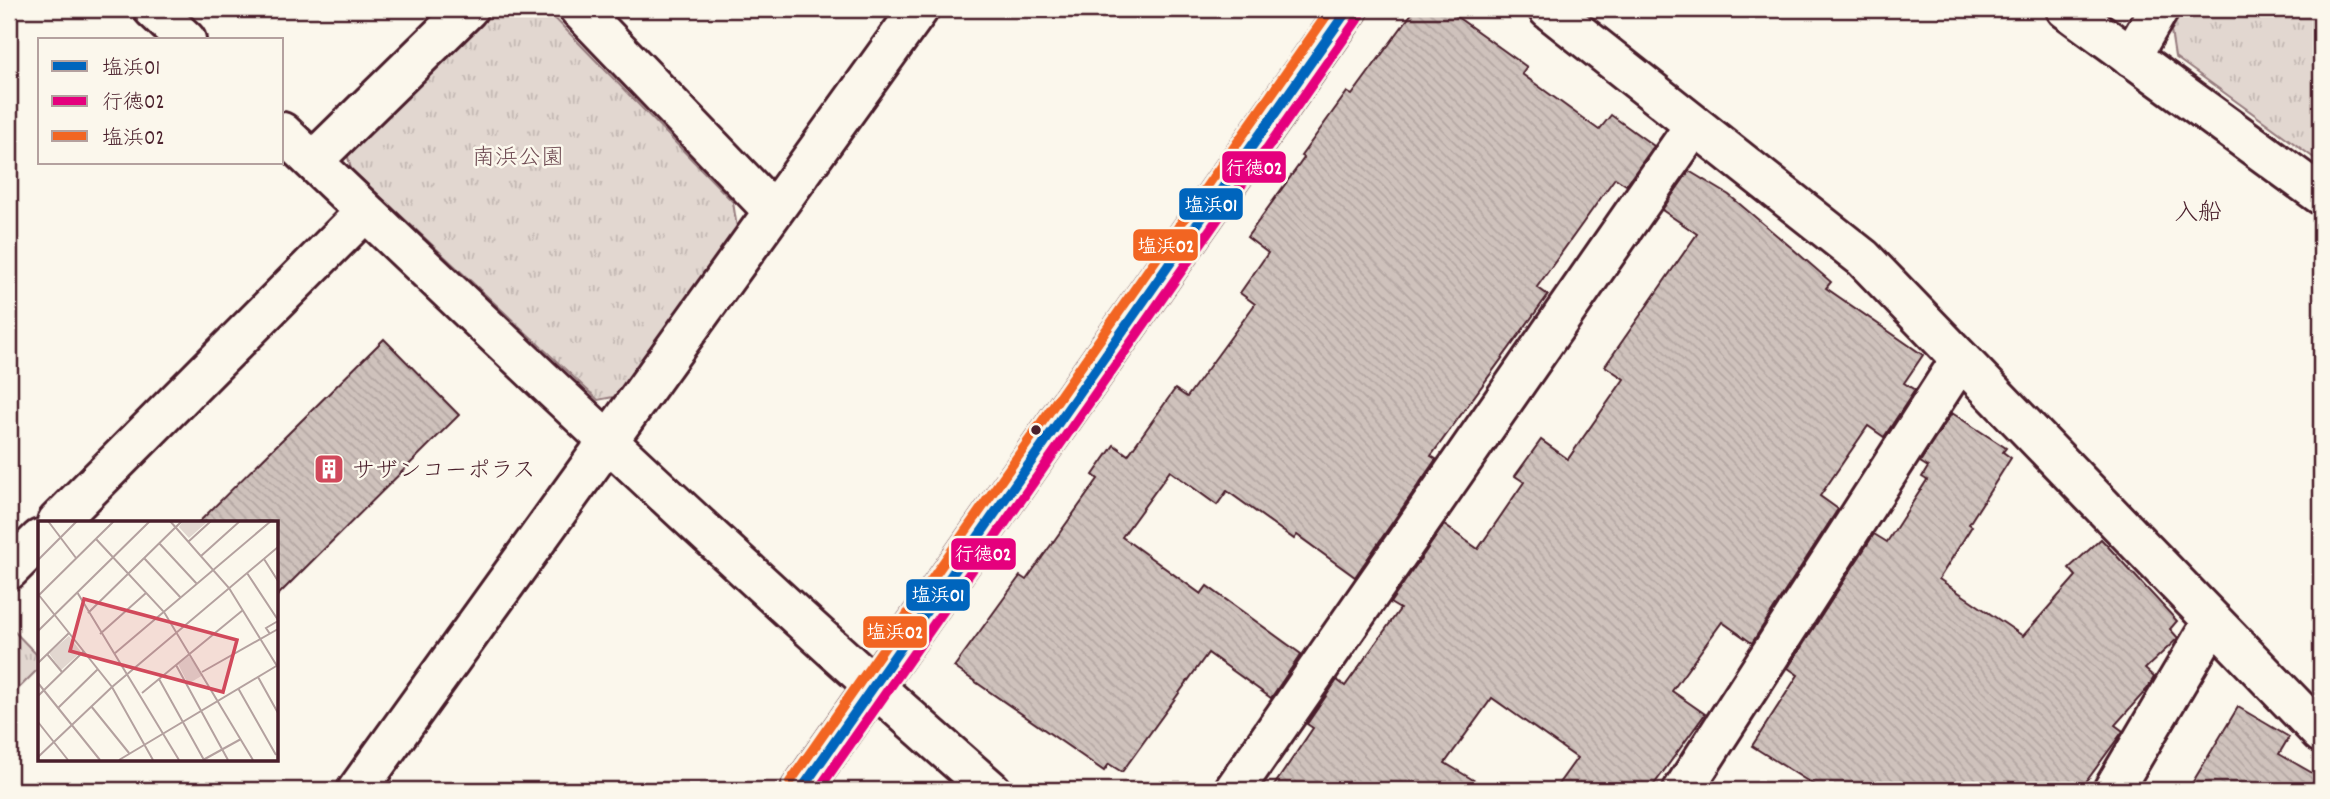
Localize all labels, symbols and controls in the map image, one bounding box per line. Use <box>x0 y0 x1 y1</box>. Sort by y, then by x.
legend <box>38 38 284 164</box>
text: 塩浜01 <box>102 55 160 85</box>
text: 行徳02 <box>102 89 165 119</box>
text: 塩浜02 <box>102 125 165 155</box>
park label: 南浜公園 <box>472 143 564 176</box>
line badge: 行徳02 <box>1221 150 1287 184</box>
text: 行徳02 <box>1226 157 1282 184</box>
line badge: 塩浜01 <box>1178 187 1244 221</box>
text: 塩浜01 <box>1185 194 1237 221</box>
district label: 入船 <box>2174 197 2222 231</box>
line badge: 塩浜02 <box>1132 228 1199 262</box>
text: 塩浜02 <box>1138 235 1194 262</box>
unlabelled marker <box>1029 423 1043 437</box>
building icon: サザンコーポラス <box>312 452 346 486</box>
place label: サザンコーポラス <box>352 456 536 489</box>
inset map <box>38 521 278 760</box>
line badge: 行徳02 <box>950 537 1017 571</box>
text: 行徳02 <box>955 543 1011 570</box>
line badge: 塩浜01 <box>905 578 971 612</box>
text: 塩浜01 <box>912 584 964 611</box>
line badge: 塩浜02 <box>862 615 928 649</box>
text: 塩浜02 <box>867 621 923 648</box>

